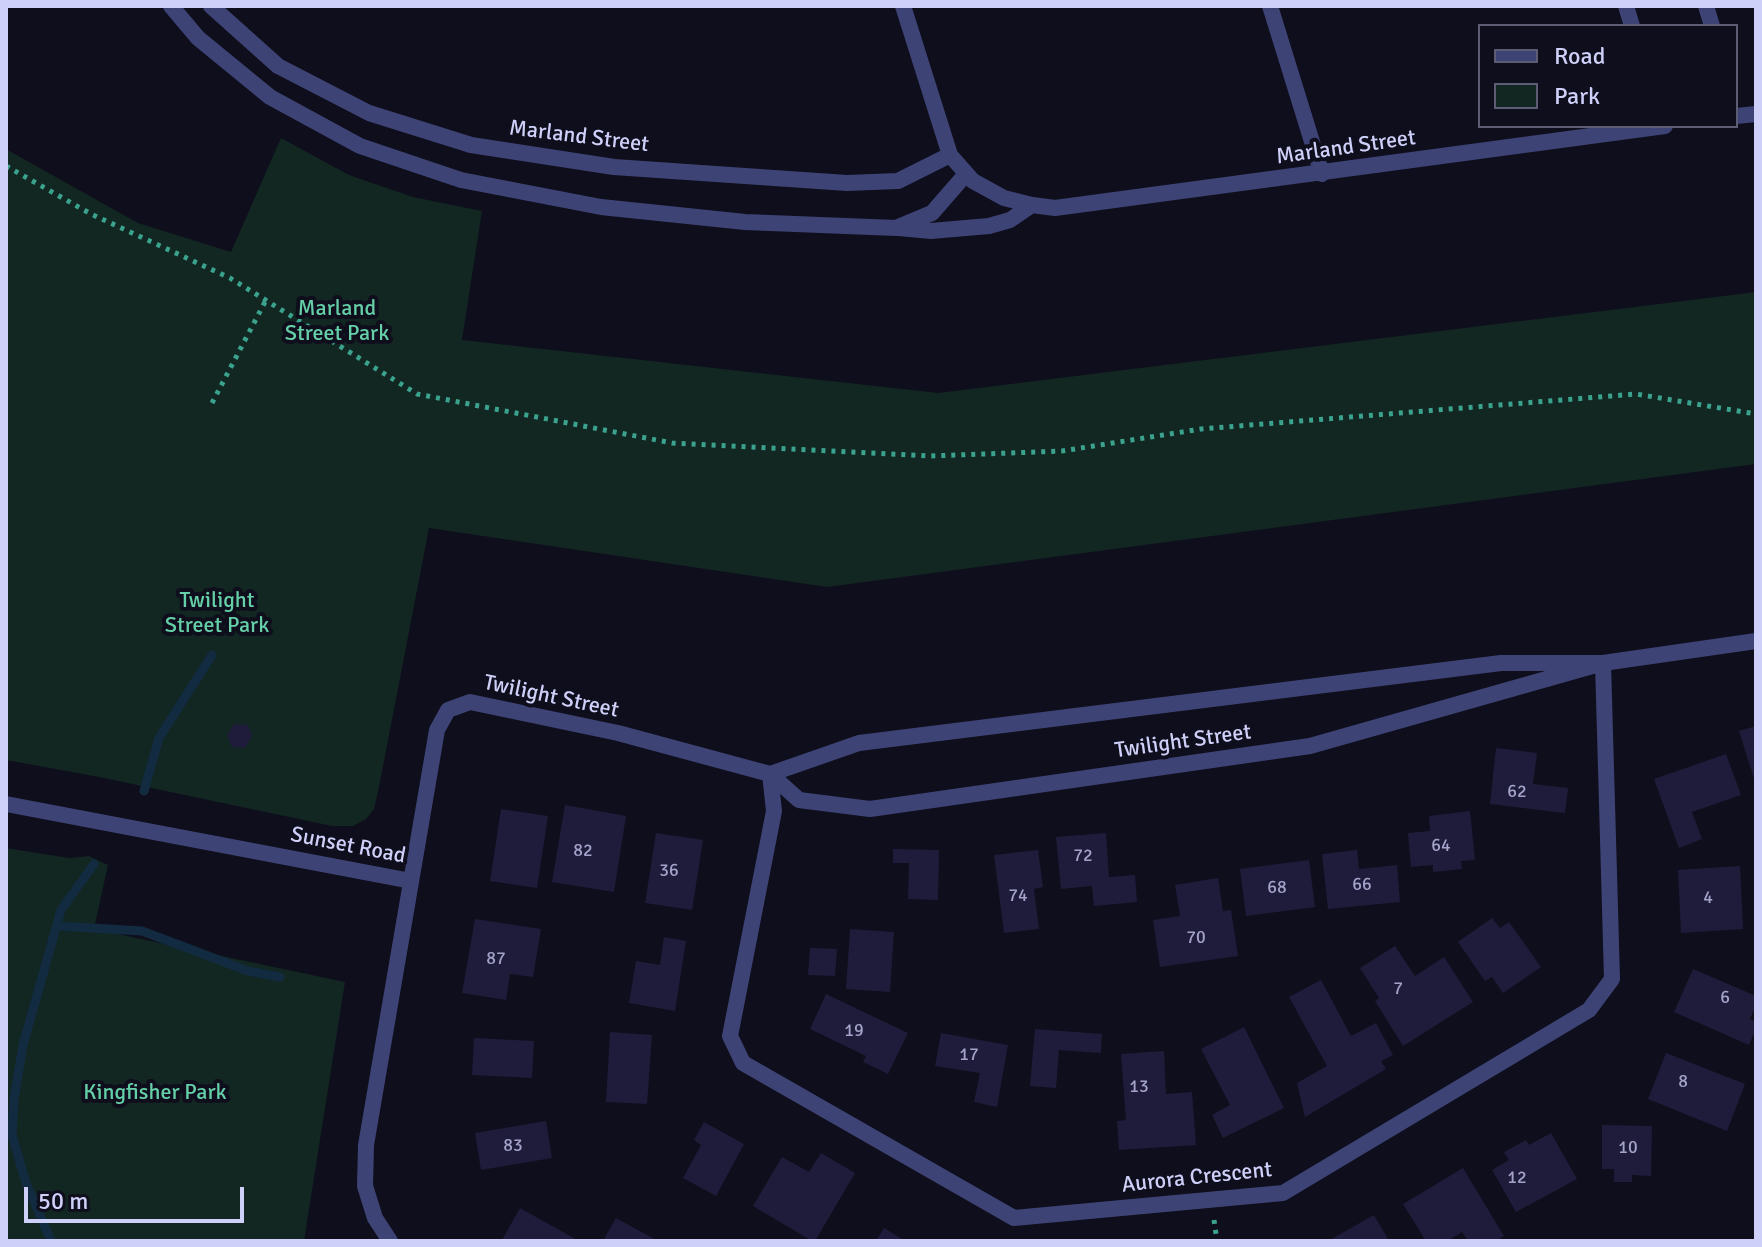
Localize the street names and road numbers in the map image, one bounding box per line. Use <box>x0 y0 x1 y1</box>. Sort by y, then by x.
street label: Marland Street <box>508 115 650 159</box>
street label: Marland Street <box>1275 125 1417 171</box>
street label: Twilight Street <box>481 670 621 724</box>
street label: Twilight Street <box>1113 719 1253 765</box>
street label: Sunset Road <box>288 822 408 870</box>
street label: Aurora Crescent <box>1121 1157 1273 1199</box>

